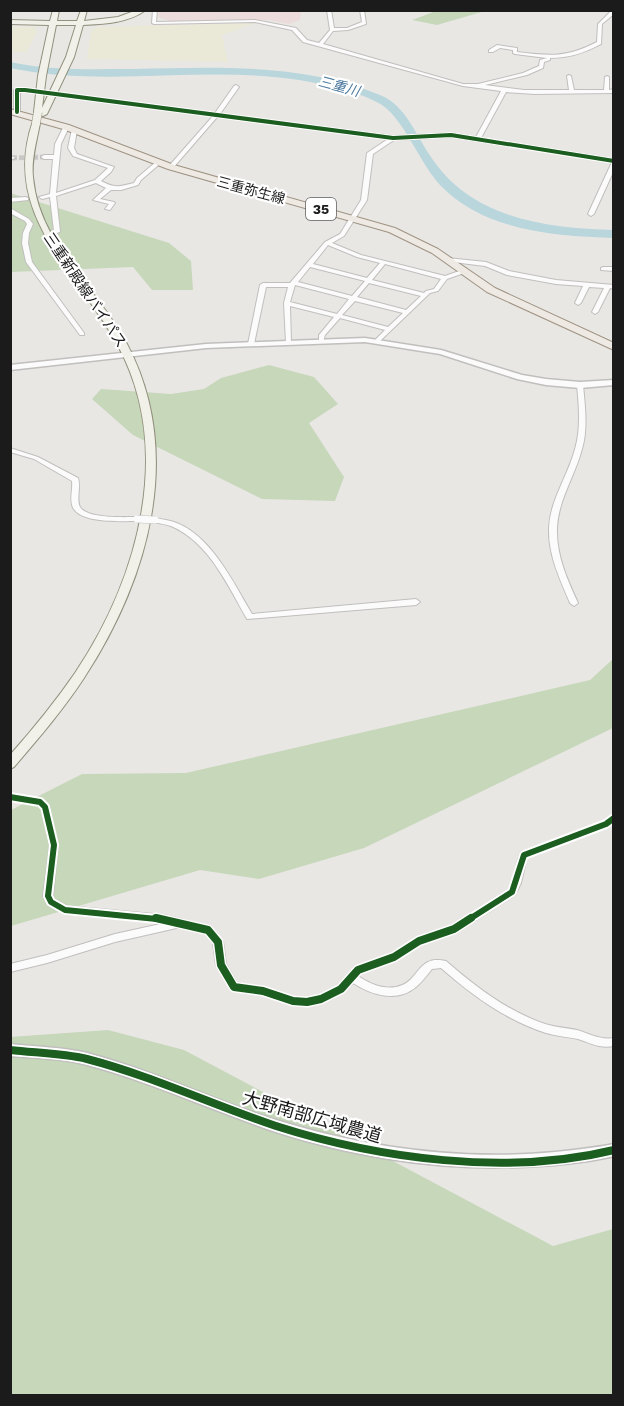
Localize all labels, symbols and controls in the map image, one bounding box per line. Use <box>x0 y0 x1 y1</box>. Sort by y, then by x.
water label: 三重川 <box>317 73 363 100</box>
street label: 三重弥生線 <box>215 173 287 207</box>
road number: 35 <box>306 198 336 220</box>
street label: 三重新殿線バイパス <box>40 229 130 351</box>
street label: 大野南部広域農道 <box>240 1087 384 1146</box>

